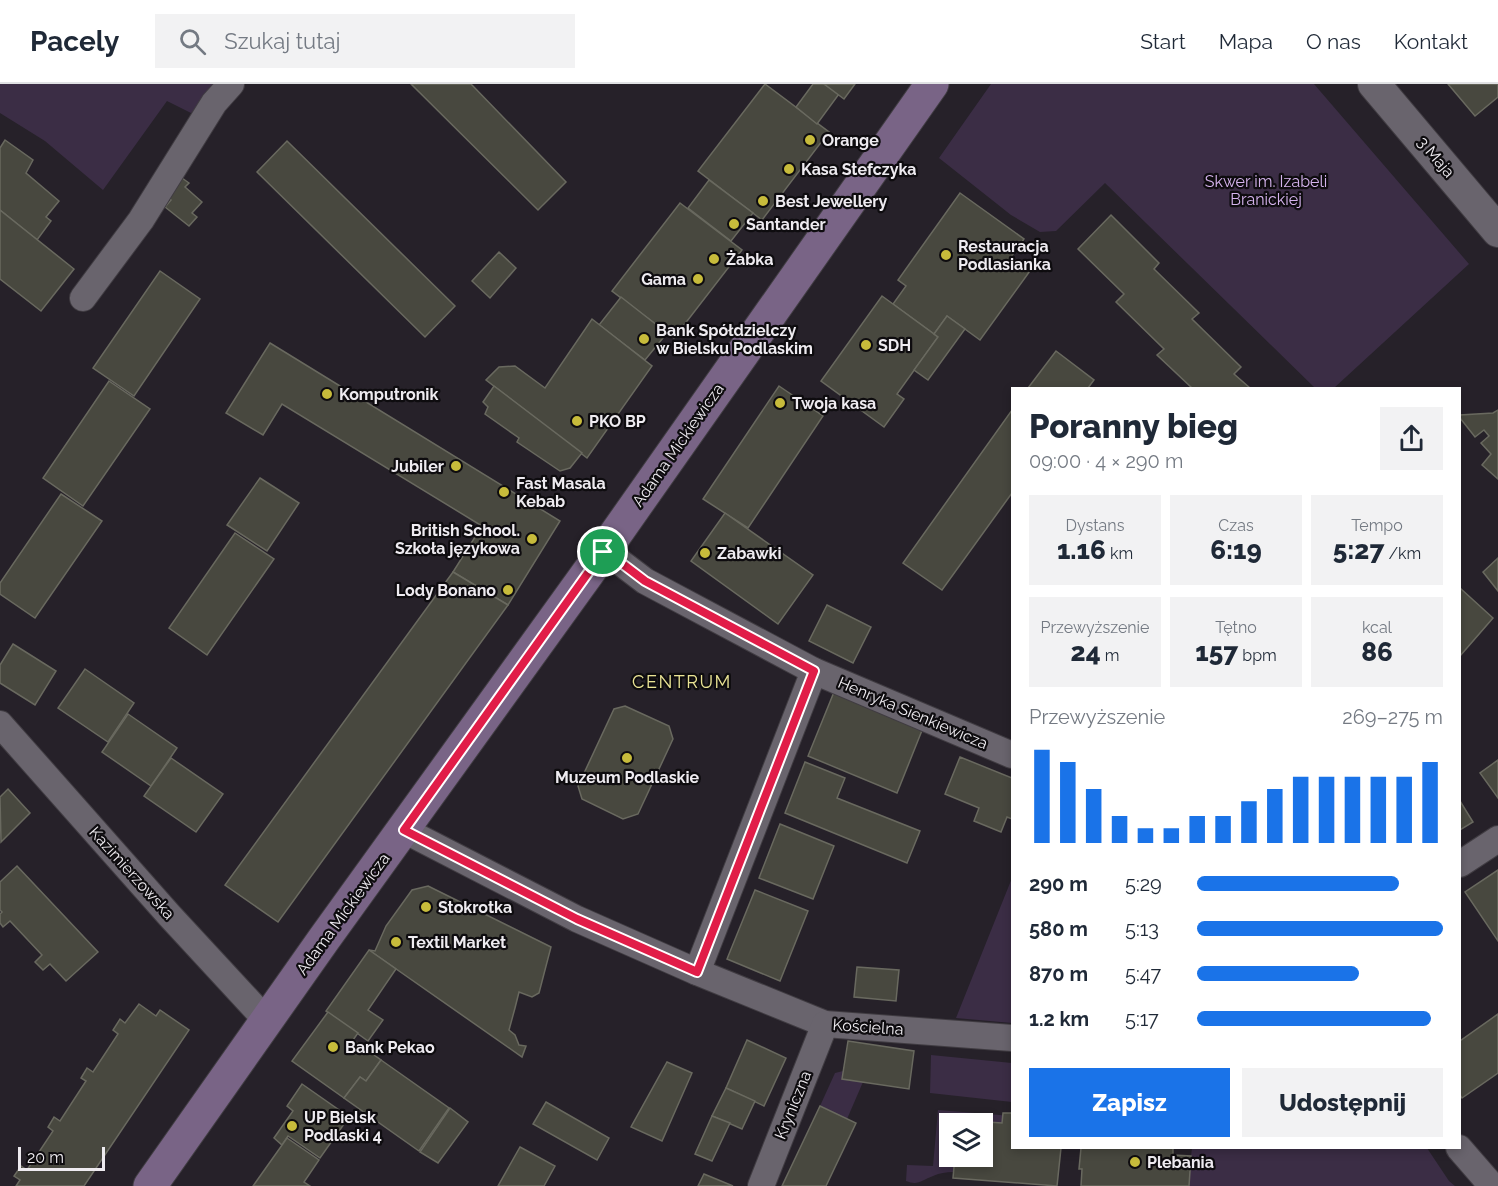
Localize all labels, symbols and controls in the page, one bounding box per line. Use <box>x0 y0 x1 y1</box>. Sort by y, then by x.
search box <box>155 14 575 68</box>
text: Pacely <box>30 25 119 58</box>
icon: search <box>176 25 209 58</box>
text: Szukaj tutaj <box>224 28 340 54</box>
text: Start <box>1140 29 1186 54</box>
text: Mapa <box>1219 29 1273 54</box>
text: O nas <box>1306 29 1361 54</box>
text: Kontakt <box>1394 29 1468 54</box>
place label: Orange <box>822 131 879 150</box>
marker: Orange <box>803 133 817 147</box>
street label: 3 Maja <box>1413 133 1459 181</box>
place label: Kasa Stefczyka <box>801 160 917 179</box>
marker: Kasa Stefczyka <box>782 162 796 176</box>
park label: Skwer im. Izabeli Branickiej <box>1205 172 1327 209</box>
place label: Best Jewellery <box>775 192 888 211</box>
marker: Best Jewellery <box>756 194 770 208</box>
place label: Santander <box>746 215 826 234</box>
marker: Santander <box>727 217 741 231</box>
place label: Restauracja Podlasianka <box>958 237 1051 274</box>
marker: Restauracja Podlasianka <box>939 248 953 262</box>
place label: Żabka <box>726 249 773 269</box>
marker: Żabka <box>707 252 721 266</box>
place label: Gama <box>641 270 686 289</box>
marker: Gama <box>691 272 705 286</box>
place label: Bank Spółdzielczy w Bielsku Podlaskim <box>656 321 813 358</box>
marker: Bank Spółdzielczy w Bielsku Podlaskim <box>637 332 651 346</box>
place label: SDH <box>878 336 911 355</box>
marker: SDH <box>859 338 873 352</box>
street label: Adama Mickiewicza <box>628 380 728 510</box>
place label: Komputronik <box>339 385 438 404</box>
marker: Komputronik <box>320 387 334 401</box>
place label: Twoja kasa <box>792 394 876 413</box>
marker: Twoja kasa <box>773 396 787 410</box>
text: Poranny bieg <box>1029 407 1238 446</box>
button: share <box>1380 407 1443 470</box>
place label: PKO BP <box>589 412 646 431</box>
marker: PKO BP <box>570 414 584 428</box>
text: 09:00 · 4 × 290 m <box>1029 449 1183 473</box>
place label: Jubiler <box>391 457 444 476</box>
marker: Jubiler <box>449 459 463 473</box>
place label: Fast Masala Kebab <box>516 474 606 511</box>
marker: Fast Masala Kebab <box>497 485 511 499</box>
text: Dystans <box>1066 516 1124 535</box>
text: Czas <box>1218 516 1254 535</box>
text: Tempo <box>1351 516 1403 535</box>
place label: British School. Szkoła językowa <box>395 521 520 558</box>
pin <box>577 526 628 577</box>
marker: British School. Szkoła językowa <box>525 532 539 546</box>
icon: arrive <box>586 535 619 568</box>
text: 1.16 <box>1057 535 1106 565</box>
text: 6:19 <box>1210 535 1262 565</box>
text: 5:27 <box>1333 535 1384 565</box>
place label: Zabawki <box>717 544 782 563</box>
text: km <box>1106 544 1133 563</box>
text: /km <box>1384 544 1421 563</box>
marker: Zabawki <box>698 546 712 560</box>
place label: Lody Bonano <box>396 581 496 600</box>
marker: Lody Bonano <box>501 583 515 597</box>
text: Przewyższenie <box>1040 618 1150 637</box>
text: Tętno <box>1215 618 1257 637</box>
text: kcal <box>1362 618 1392 637</box>
text: 24 <box>1071 637 1101 667</box>
text: 157 <box>1195 637 1238 667</box>
text: 86 <box>1361 637 1393 667</box>
text: m <box>1101 646 1119 665</box>
text: bpm <box>1238 646 1277 665</box>
district label: CENTRUM <box>632 671 732 692</box>
street label: Henryka Sienkiewicza <box>835 673 991 753</box>
text: Przewyższenie <box>1029 705 1165 729</box>
text: 269–275 m <box>1342 705 1443 729</box>
marker: Muzeum Podlaskie <box>620 751 634 765</box>
place label: Muzeum Podlaskie <box>555 768 700 787</box>
street label: Kazimierzowska <box>85 823 179 923</box>
street label: Adama Mickiewicza <box>292 849 394 979</box>
text: 290 m <box>1029 872 1088 896</box>
text: 5:29 <box>1125 872 1162 896</box>
place label: Stokrotka <box>438 898 512 917</box>
marker: Stokrotka <box>419 900 433 914</box>
text: 580 m <box>1029 917 1088 941</box>
text: 5:13 <box>1125 917 1159 941</box>
place label: Textil Market <box>408 933 506 952</box>
marker: Textil Market <box>389 935 403 949</box>
text: 870 m <box>1029 962 1088 986</box>
text: 5:47 <box>1125 962 1161 986</box>
text: 1.2 km <box>1029 1007 1089 1031</box>
text: 5:17 <box>1125 1007 1159 1031</box>
street label: Kościelna <box>832 1015 904 1039</box>
place label: Bank Pekao <box>345 1038 435 1057</box>
marker: Bank Pekao <box>326 1040 340 1054</box>
street label: Kryniczna <box>771 1068 815 1142</box>
button: Zapisz <box>1029 1068 1230 1137</box>
button: Udostępnij <box>1242 1068 1443 1137</box>
place label: UP Bielsk Podlaski 4 <box>304 1108 382 1145</box>
map controls <box>939 1113 993 1167</box>
button: layers <box>939 1113 993 1167</box>
marker: UP Bielsk Podlaski 4 <box>285 1119 299 1133</box>
scale bar <box>18 1144 105 1172</box>
text: 20 m <box>27 1148 64 1167</box>
place label: Plebania <box>1147 1153 1214 1172</box>
marker: Plebania <box>1128 1155 1142 1169</box>

